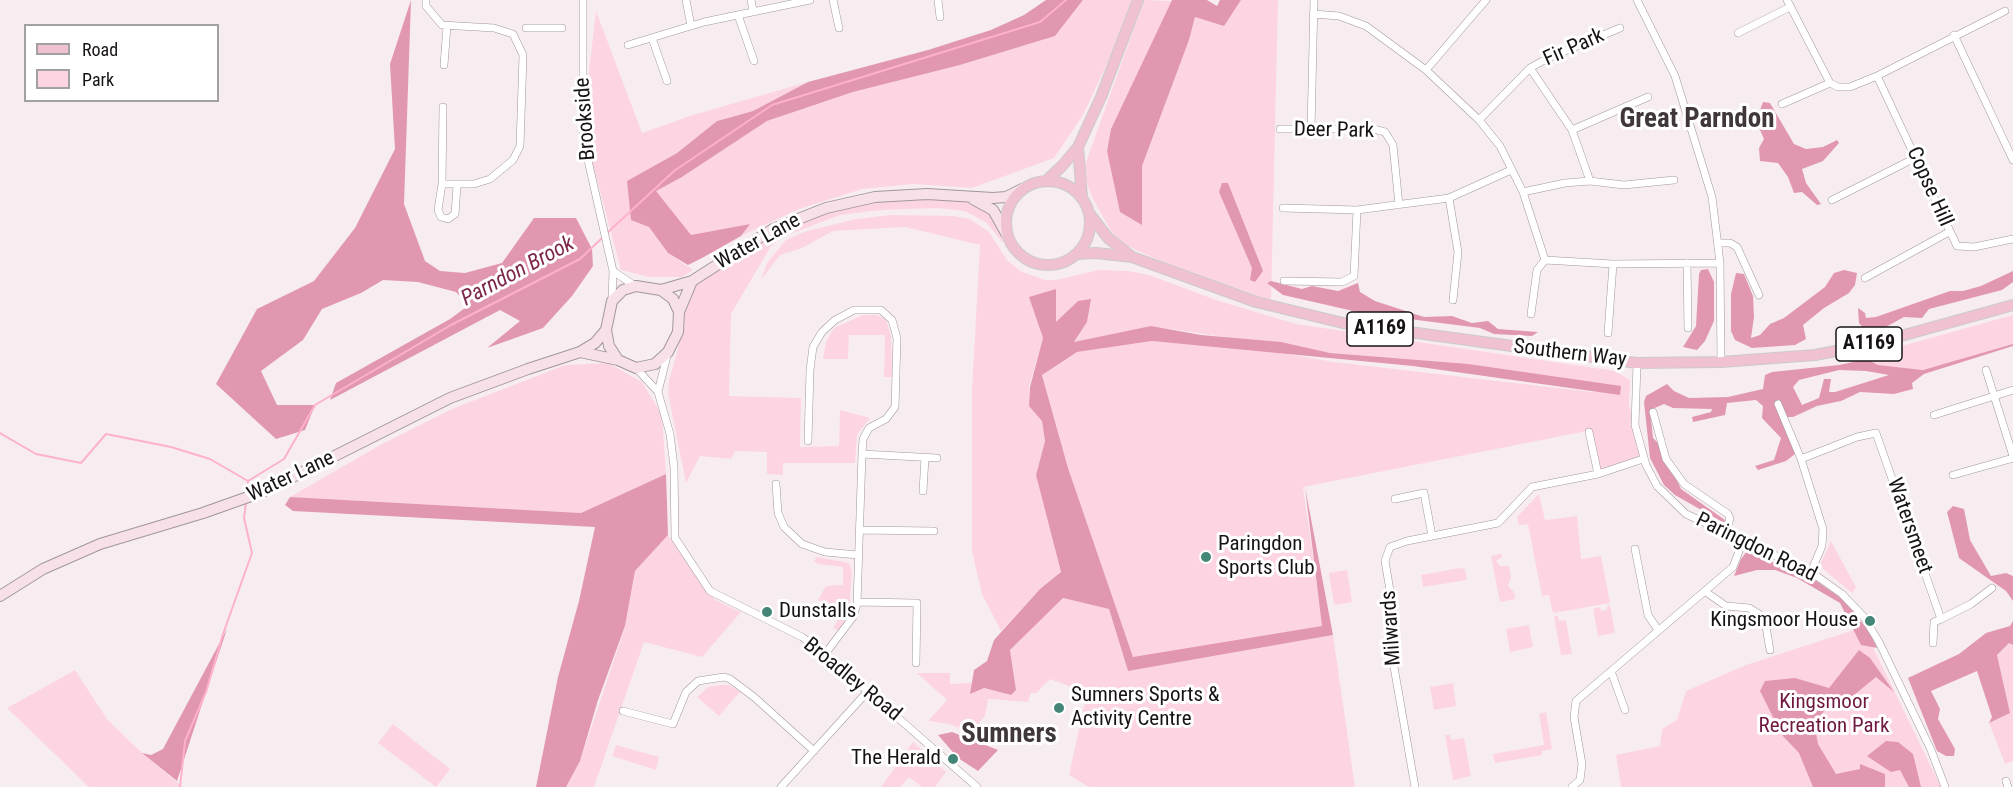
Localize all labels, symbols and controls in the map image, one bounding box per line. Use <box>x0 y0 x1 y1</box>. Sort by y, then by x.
legend <box>24 24 219 102</box>
street label: Fir Park <box>1540 24 1608 72</box>
text: Road <box>82 39 118 60</box>
text: Park <box>82 69 114 90</box>
street label: Brookside <box>571 77 601 161</box>
district label: Great Parndon <box>1620 104 1774 136</box>
street label: Deer Park <box>1294 118 1374 144</box>
street label: Copse Hill <box>1900 143 1958 231</box>
street label: Water Lane <box>711 208 805 276</box>
water label: Parndon Brook <box>457 231 579 313</box>
road number: A1169 <box>1347 312 1413 346</box>
road number: A1169 <box>1836 327 1902 361</box>
street label: Southern Way <box>1512 335 1628 373</box>
street label: Water Lane <box>244 446 338 508</box>
street label: Watersmeet <box>1881 475 1937 577</box>
street label: Paringdon Road <box>1691 508 1821 588</box>
place label: Paringdon Sports Club <box>1218 532 1315 582</box>
marker: Paringdon Sports Club <box>1199 550 1213 564</box>
street label: Milwards <box>1377 590 1407 666</box>
place label: Dunstalls <box>779 599 856 625</box>
marker: Dunstalls <box>760 605 774 619</box>
place label: Kingsmoor House <box>1710 608 1858 634</box>
marker: Kingsmoor House <box>1863 614 1877 628</box>
street label: Broadley Road <box>798 633 906 727</box>
place label: Sumners Sports & Activity Centre <box>1071 683 1219 733</box>
park label: Kingsmoor Recreation Park <box>1759 690 1889 740</box>
marker: Sumners Sports & Activity Centre <box>1052 701 1066 715</box>
district label: Sumners <box>961 719 1057 751</box>
place label: The Herald <box>851 746 941 772</box>
marker: The Herald <box>946 752 960 766</box>

